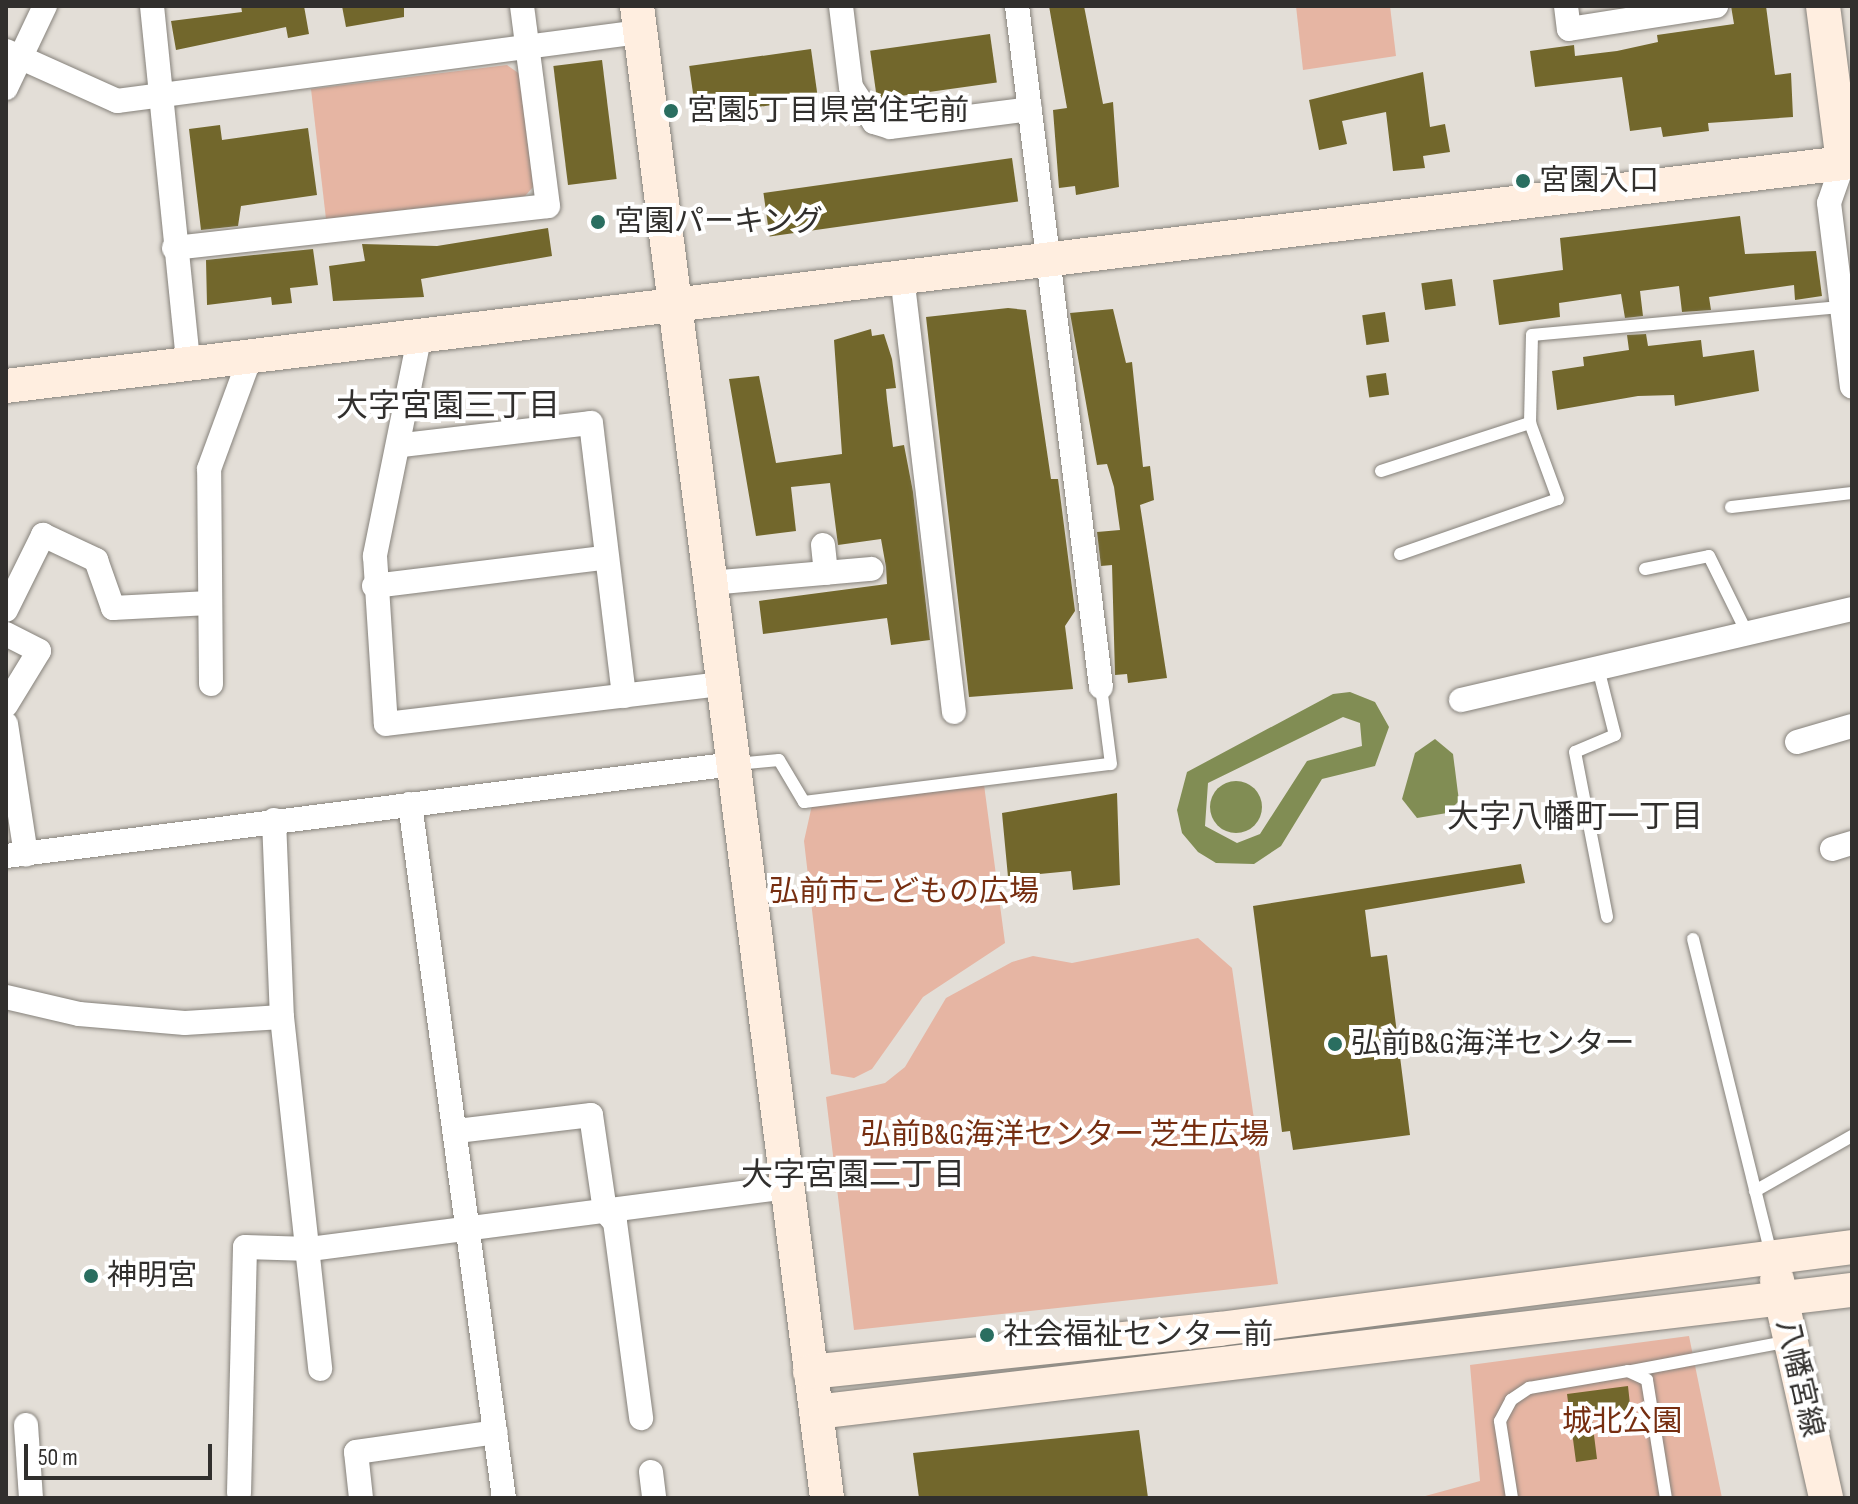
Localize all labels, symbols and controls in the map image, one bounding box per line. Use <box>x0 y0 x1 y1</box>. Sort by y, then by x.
place label: 宮園5丁目県営住宅前 <box>687 93 969 129</box>
marker: 宮園5丁目県営住宅前 <box>662 102 680 120</box>
place label: 宮園入口 <box>1539 163 1659 199</box>
marker: 宮園入口 <box>1514 172 1532 190</box>
place label: 宮園パーキング <box>614 204 824 240</box>
marker: 宮園パーキング <box>589 213 607 231</box>
district label: 大字宮園三丁目 <box>336 388 560 426</box>
district label: 大字八幡町一丁目 <box>1447 799 1703 837</box>
park label: 弘前市こどもの広場 <box>769 874 1039 910</box>
place label: 弘前B&G海洋センター <box>1351 1026 1635 1062</box>
marker: 弘前B&G海洋センター <box>1326 1035 1344 1053</box>
park label: 弘前B&G海洋センター 芝生広場 <box>861 1117 1269 1153</box>
district label: 大字宮園二丁目 <box>741 1157 965 1195</box>
place label: 神明宮 <box>107 1258 197 1294</box>
marker: 神明宮 <box>82 1267 100 1285</box>
street label: 八幡宮線 <box>1768 1315 1830 1441</box>
place label: 社会福祉センター前 <box>1003 1317 1273 1353</box>
marker: 社会福祉センター前 <box>978 1326 996 1344</box>
park label: 城北公園 <box>1562 1404 1682 1440</box>
scale bar <box>28 1428 216 1478</box>
text: 50 m <box>38 1443 78 1472</box>

